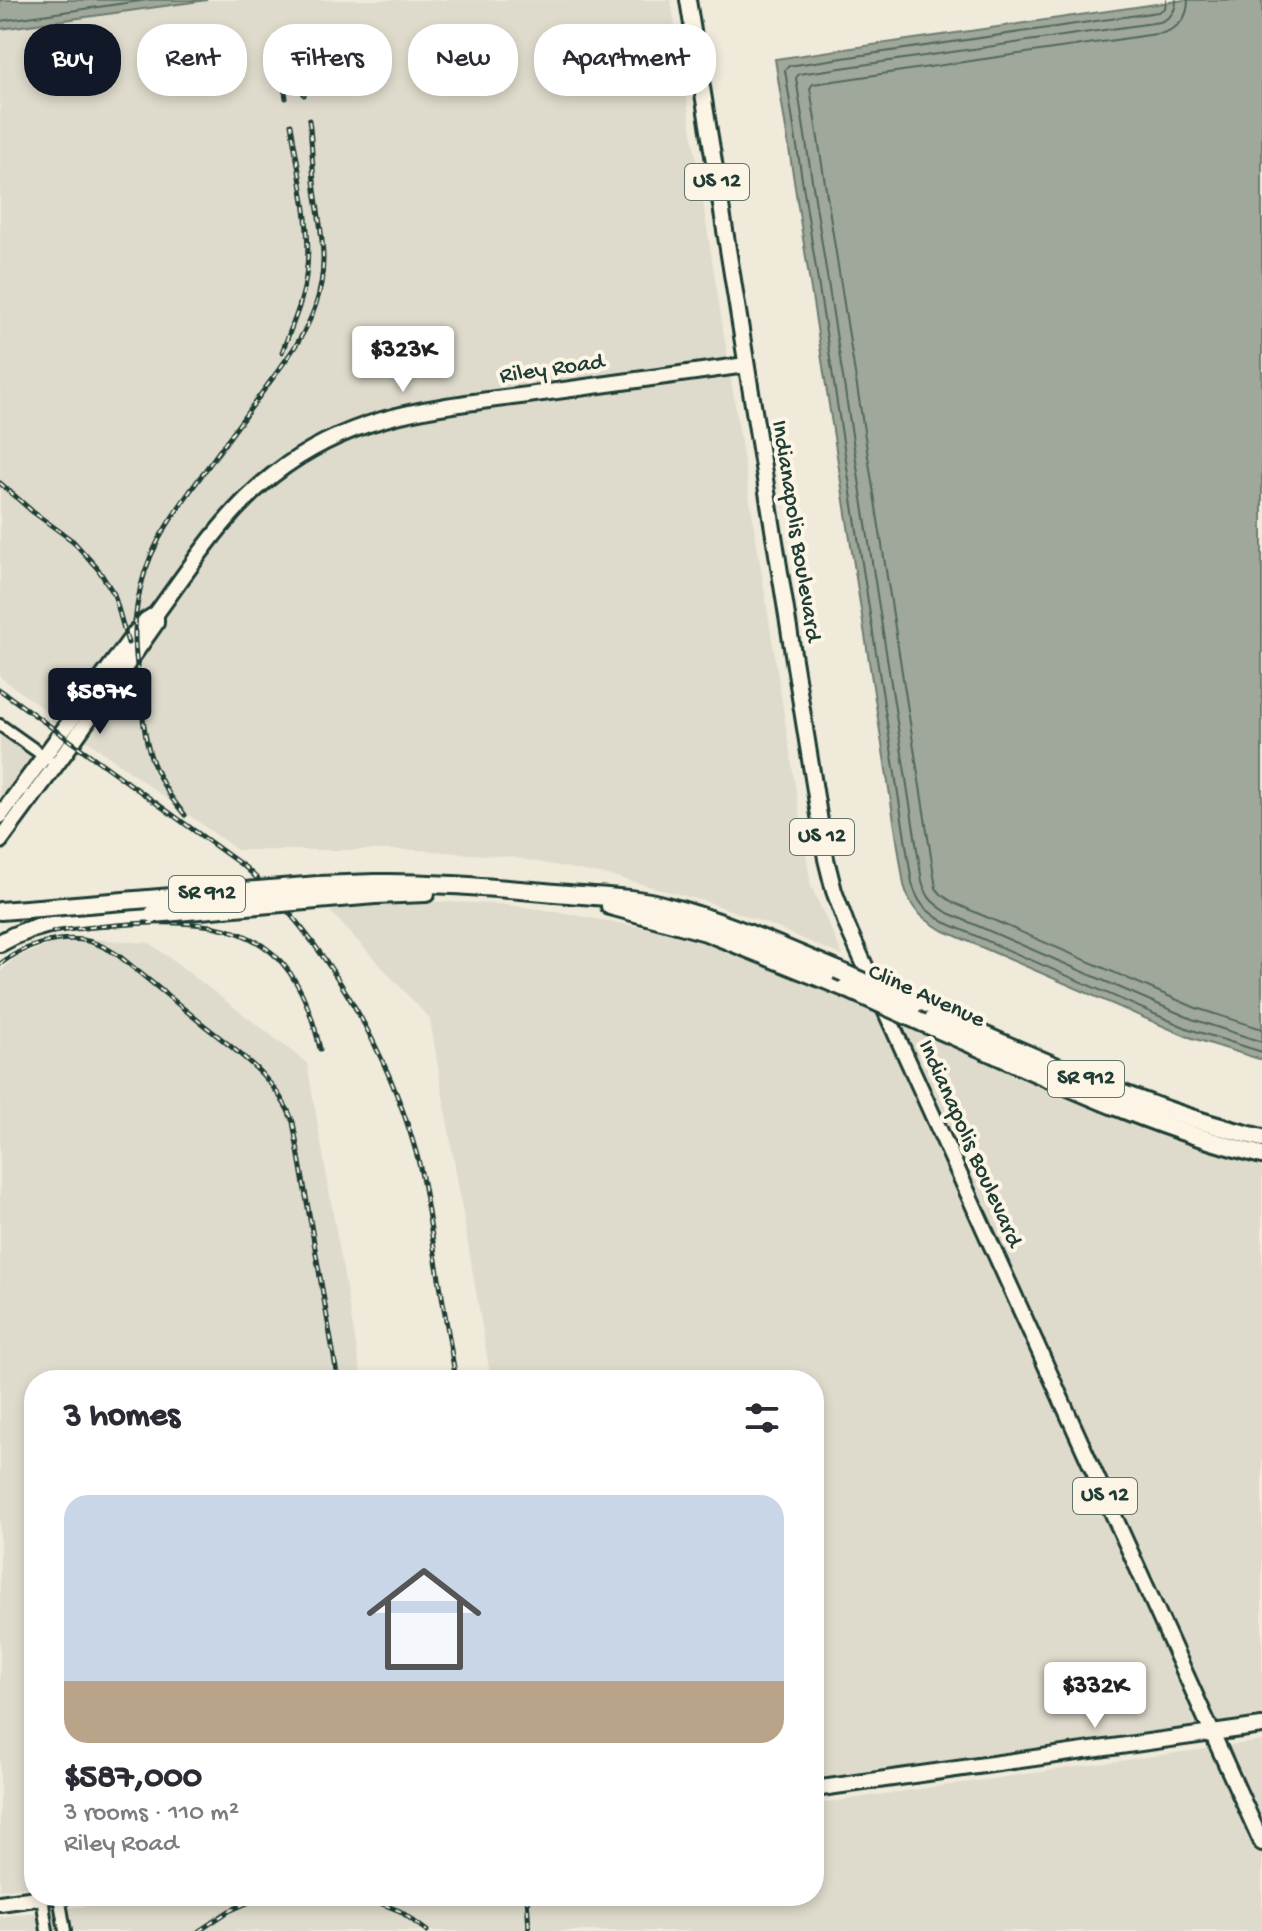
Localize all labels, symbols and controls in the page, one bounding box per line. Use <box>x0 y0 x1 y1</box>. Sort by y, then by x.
chip: Buy <box>24 24 121 96</box>
chip: Rent <box>137 24 247 96</box>
chip: Filters <box>263 24 392 96</box>
chip: New <box>408 24 518 96</box>
chip: Apartment <box>534 24 716 96</box>
road number: US 12 <box>685 164 749 200</box>
pin: $323K <box>347 326 459 394</box>
text: $323K <box>370 336 436 367</box>
street label: Riley Road <box>498 348 608 392</box>
street label: Indianapolis Boulevard <box>763 418 827 646</box>
pin: $587K <box>44 668 156 736</box>
text: $587K <box>66 678 134 709</box>
road number: US 12 <box>790 819 854 855</box>
road number: SR 912 <box>169 876 245 912</box>
street label: Cline Avenue <box>863 958 990 1036</box>
street label: Indianapolis Boulevard <box>910 1036 1029 1254</box>
road number: SR 912 <box>1048 1061 1124 1097</box>
icon: filters <box>740 1396 784 1440</box>
text: 3 homes <box>64 1398 180 1438</box>
road number: US 12 <box>1073 1478 1137 1514</box>
icon: home <box>352 1547 496 1691</box>
pin: $332K <box>1039 1662 1151 1730</box>
text: $332K <box>1062 1672 1128 1703</box>
text: $587,000 <box>64 1759 202 1799</box>
text: 3 rooms · 110 m² <box>64 1799 239 1830</box>
text: Riley Road <box>64 1830 178 1861</box>

